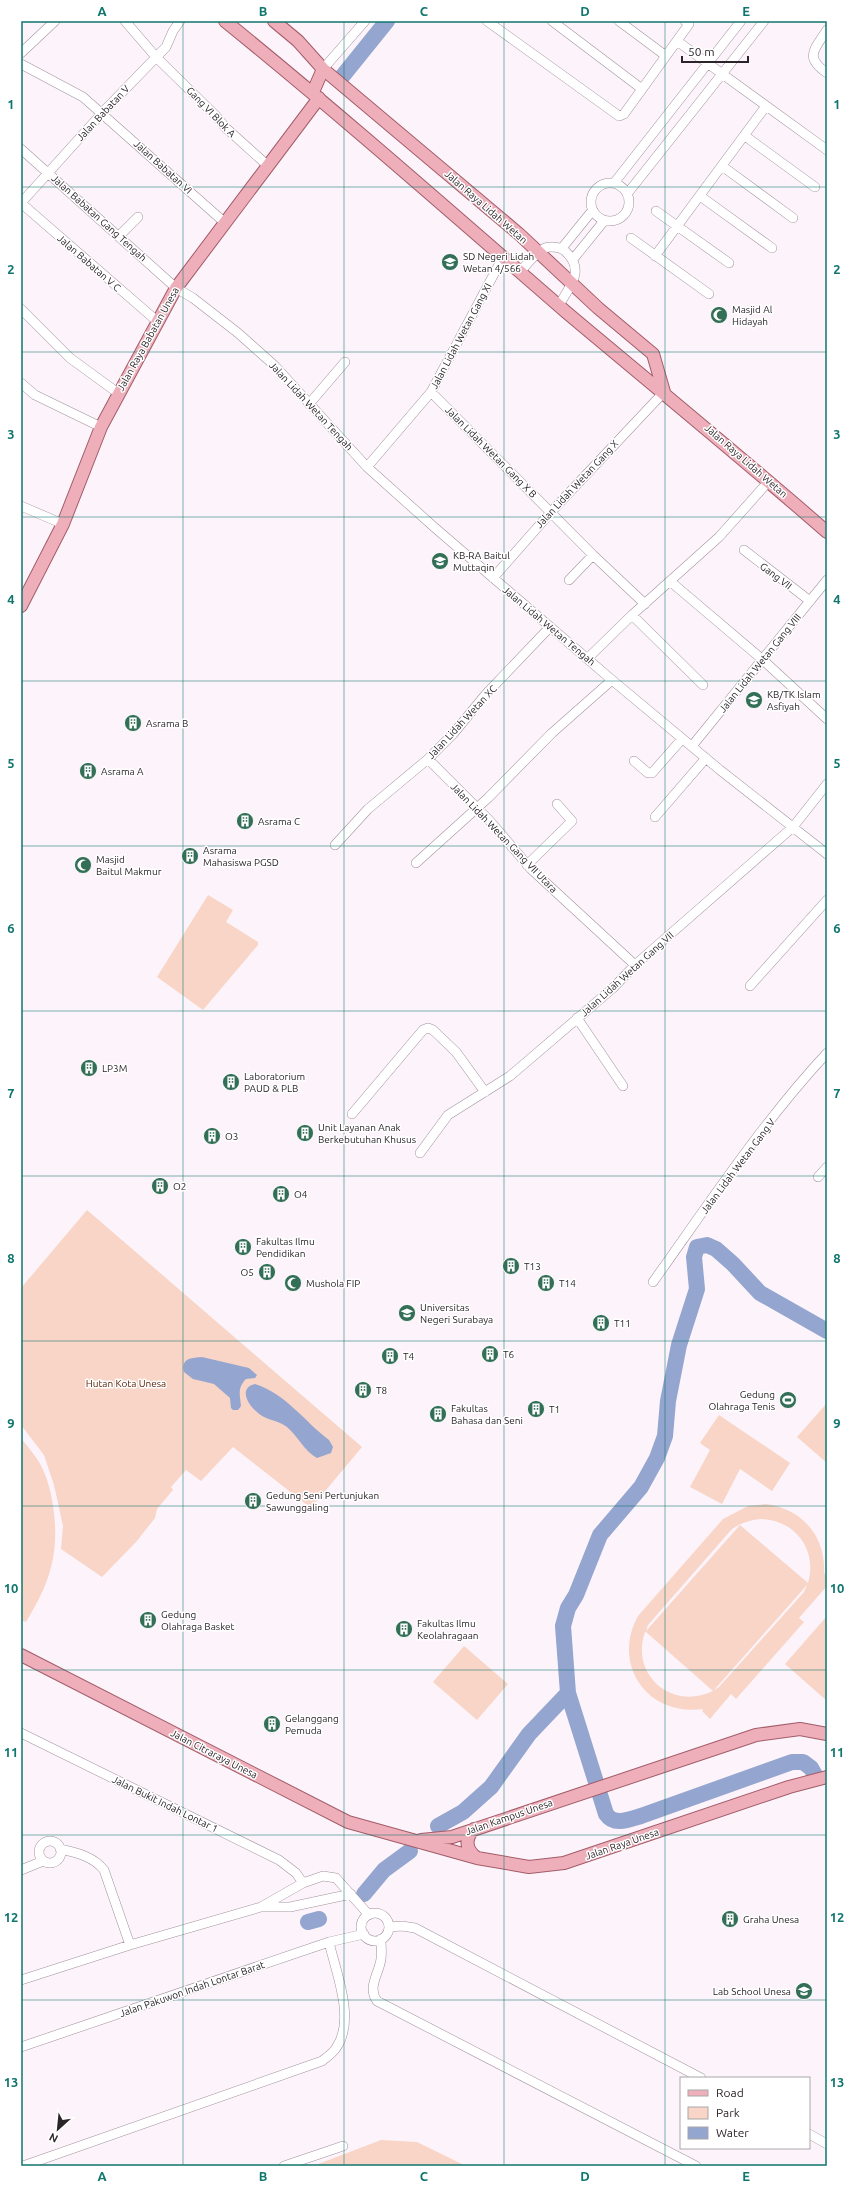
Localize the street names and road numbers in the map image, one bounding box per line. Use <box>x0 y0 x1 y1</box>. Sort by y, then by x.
street label: Jalan Babatan V <box>75 83 132 143</box>
street label: Gang VI Blok A <box>184 85 238 140</box>
street label: Jalan Babatan VI <box>132 138 194 196</box>
street label: Jalan Raya Lidah Wetan <box>443 168 529 246</box>
street label: Jalan Babatan Gang Tengah <box>49 172 149 264</box>
street label: Jalan Babatan V C <box>55 233 123 293</box>
street label: Jalan Lidah Wetan Gang XI <box>428 281 494 391</box>
street label: Jalan Raya Babatan Unesa <box>115 285 181 393</box>
street label: Jalan Lidah Wetan Tengah <box>267 359 355 453</box>
street label: Jalan Lidah Wetan Gang X B <box>443 404 539 500</box>
street label: Jalan Raya Lidah Wetan <box>703 422 789 500</box>
street label: Jalan Lidah Wetan Gang X <box>534 438 620 530</box>
street label: Gang VII <box>758 560 794 592</box>
street label: Jalan Lidah Wetan Tengah <box>501 584 597 668</box>
street label: Jalan Lidah Wetan Gang VIII <box>717 612 803 714</box>
street label: Jalan Lidah Wetan XC <box>425 683 499 761</box>
street label: Jalan Lidah Wetan Gang VII Utara <box>449 781 559 895</box>
street label: Jalan Lidah Wetan Gang VII <box>578 929 676 1019</box>
street label: Jalan Lidah Wetan Gang V <box>699 1116 778 1216</box>
street label: Jalan Citraraya Unesa <box>169 1727 259 1781</box>
street label: Jalan Bukit Indah Lontar 1 <box>110 1774 220 1834</box>
street label: Jalan Kampus Unesa <box>464 1797 554 1837</box>
street label: Jalan Raya Unesa <box>584 1826 660 1862</box>
street label: Jalan Pakuwon Indah Lontar Barat <box>118 1959 266 2019</box>

